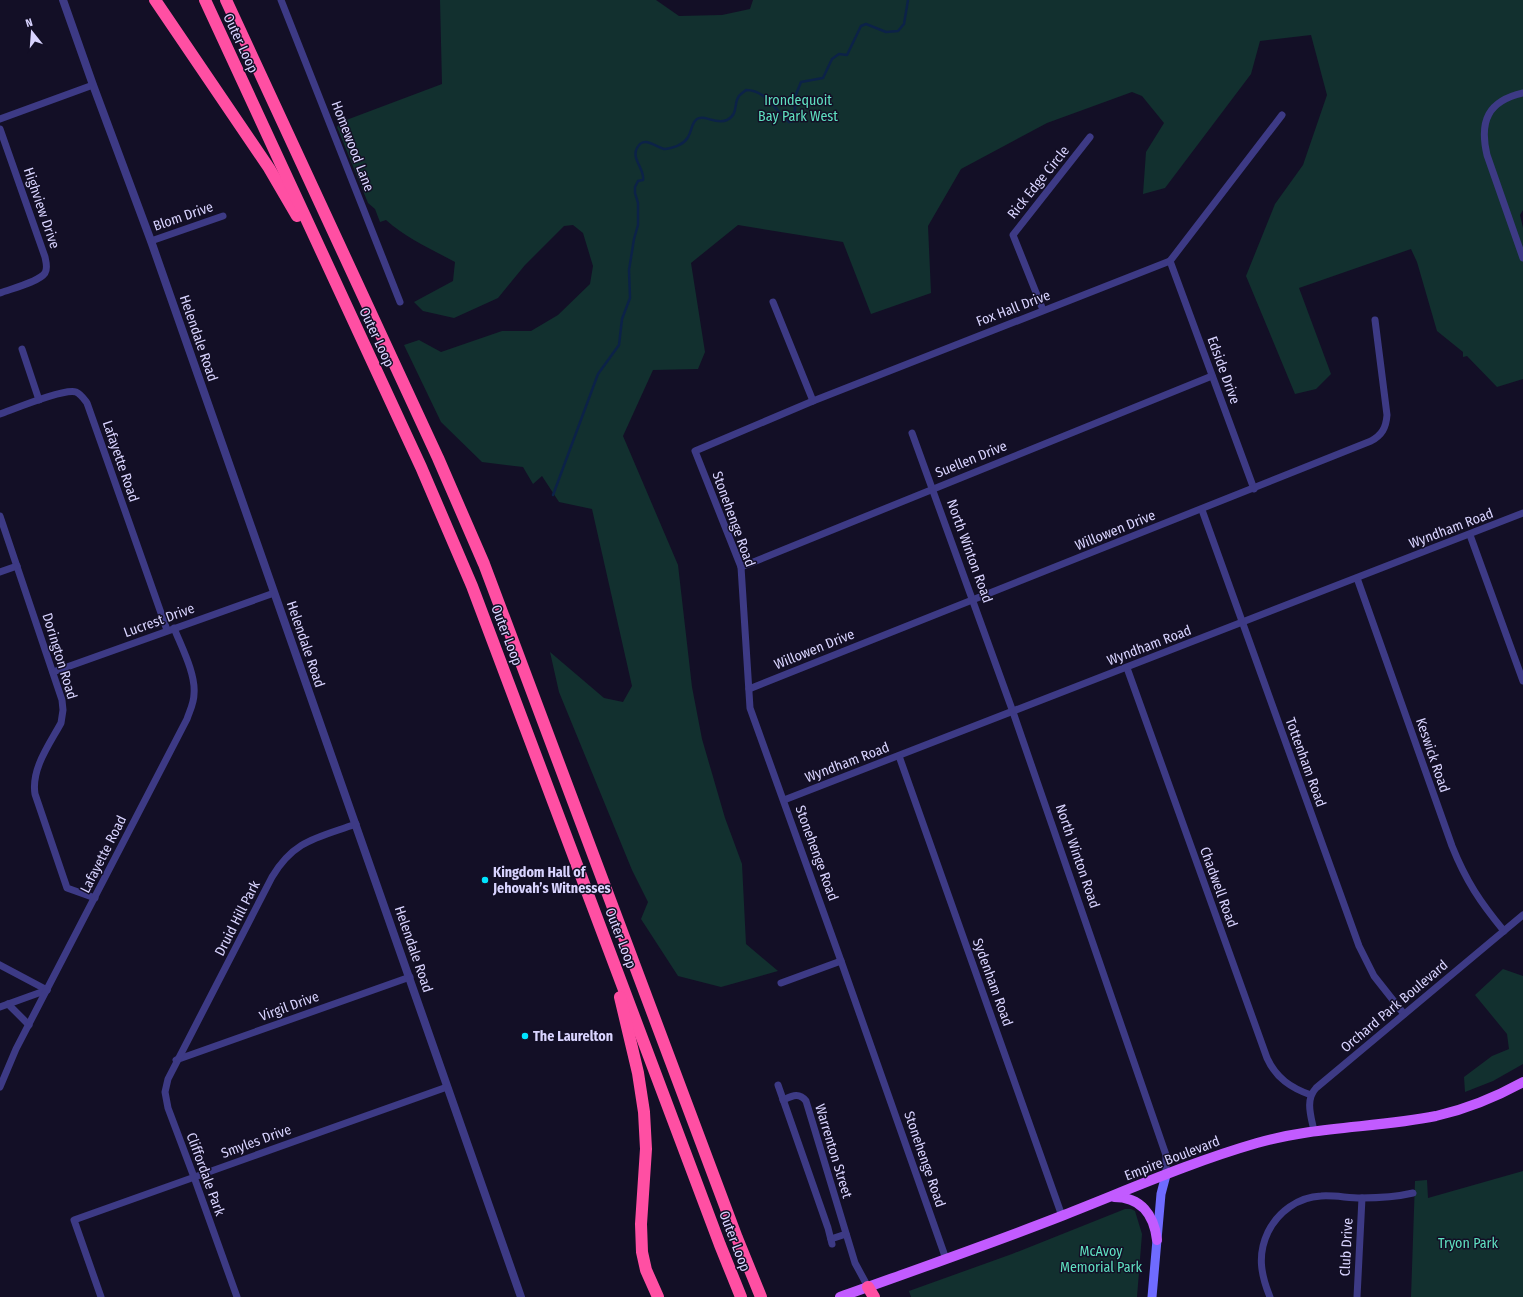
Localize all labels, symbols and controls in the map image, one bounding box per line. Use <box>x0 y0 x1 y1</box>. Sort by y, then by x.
street label: Outer Loop <box>219 11 262 76</box>
north arrow <box>12 12 52 52</box>
text: N <box>24 16 34 30</box>
park label: Irondequoit Bay Park West <box>758 92 838 125</box>
street label: Homewood Lane <box>327 99 378 194</box>
street label: Rick Edge Circle <box>1004 142 1073 222</box>
street label: Highview Drive <box>20 165 63 251</box>
street label: Blom Drive <box>151 198 215 235</box>
street label: Fox Hall Drive <box>974 287 1053 330</box>
street label: Helendale Road <box>176 293 221 384</box>
street label: Outer Loop <box>355 305 398 370</box>
street label: Edside Drive <box>1203 334 1244 406</box>
street label: Lafayette Road <box>99 418 142 504</box>
street label: Suellen Drive <box>933 437 1010 482</box>
street label: Stonehenge Road <box>708 469 759 569</box>
street label: North Winton Road <box>943 497 996 605</box>
street label: Wyndham Road <box>1407 505 1496 552</box>
street label: Willowen Drive <box>1073 507 1158 554</box>
street label: Helendale Road <box>283 599 328 690</box>
street label: Lucrest Drive <box>121 600 197 641</box>
street label: Outer Loop <box>487 602 526 668</box>
street label: Dorington Road <box>38 611 81 701</box>
street label: Wyndham Road <box>1105 622 1194 669</box>
street label: Willowen Drive <box>772 626 857 673</box>
street label: Tottenham Road <box>1282 715 1330 809</box>
street label: Keswick Road <box>1412 716 1453 795</box>
street label: Wyndham Road <box>803 739 892 786</box>
street label: North Winton Road <box>1052 802 1103 910</box>
street label: Stonehenge Road <box>791 803 842 903</box>
street label: Lafayette Road <box>77 813 130 896</box>
street label: Chadwell Road <box>1196 845 1241 930</box>
place label: Kingdom Hall of Jehovah’s Witnesses <box>492 864 611 897</box>
marker: Kingdom Hall of Jehovah’s Witnesses <box>480 875 490 885</box>
street label: Druid Hill Park <box>211 877 264 959</box>
street label: Helendale Road <box>391 904 436 995</box>
street label: Outer Loop <box>601 905 640 971</box>
street label: Sydenham Road <box>969 936 1016 1028</box>
street label: Orchard Park Boulevard <box>1337 957 1451 1056</box>
street label: Virgil Drive <box>257 988 321 1025</box>
place label: The Laurelton <box>533 1028 613 1045</box>
marker: The Laurelton <box>520 1031 530 1041</box>
street label: Warrenton Street <box>811 1102 856 1201</box>
street label: Stonehenge Road <box>900 1109 949 1209</box>
street label: Smyles Drive <box>219 1121 294 1162</box>
street label: Cliffordale Park <box>183 1130 229 1219</box>
street label: Empire Boulevard <box>1122 1133 1222 1184</box>
street label: Outer Loop <box>715 1208 754 1274</box>
street label: Club Drive <box>1336 1217 1357 1277</box>
park label: Tryon Park <box>1438 1235 1498 1252</box>
park label: McAvoy Memorial Park <box>1060 1243 1142 1276</box>

